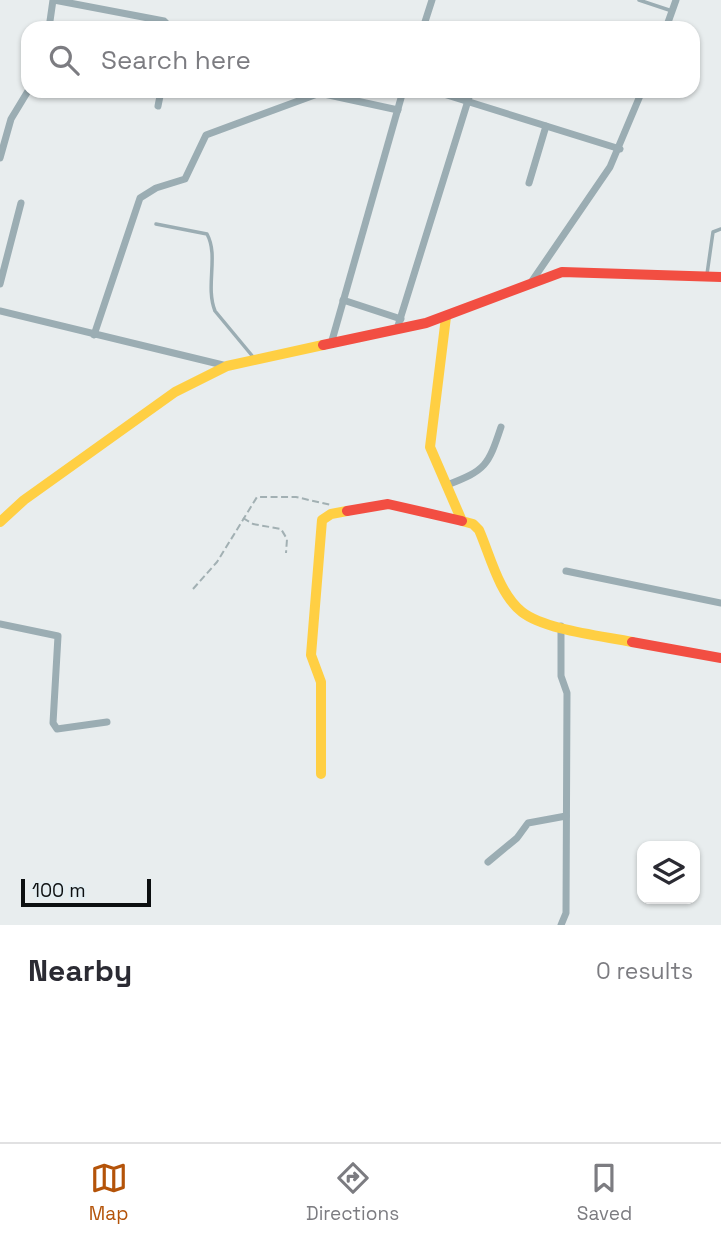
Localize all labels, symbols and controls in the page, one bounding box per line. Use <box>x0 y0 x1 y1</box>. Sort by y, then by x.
search box <box>21 21 700 98</box>
icon: search <box>45 41 83 79</box>
text: Search here <box>101 43 251 77</box>
map controls <box>637 841 700 904</box>
button: layers <box>637 841 700 904</box>
scale bar <box>21 876 150 908</box>
text: 100 m <box>32 878 86 903</box>
text: Nearby <box>28 951 132 990</box>
text: 0 results <box>596 956 693 986</box>
tab: Map <box>89 1159 128 1226</box>
tab: Directions <box>306 1159 399 1226</box>
tab: Saved <box>577 1159 632 1226</box>

